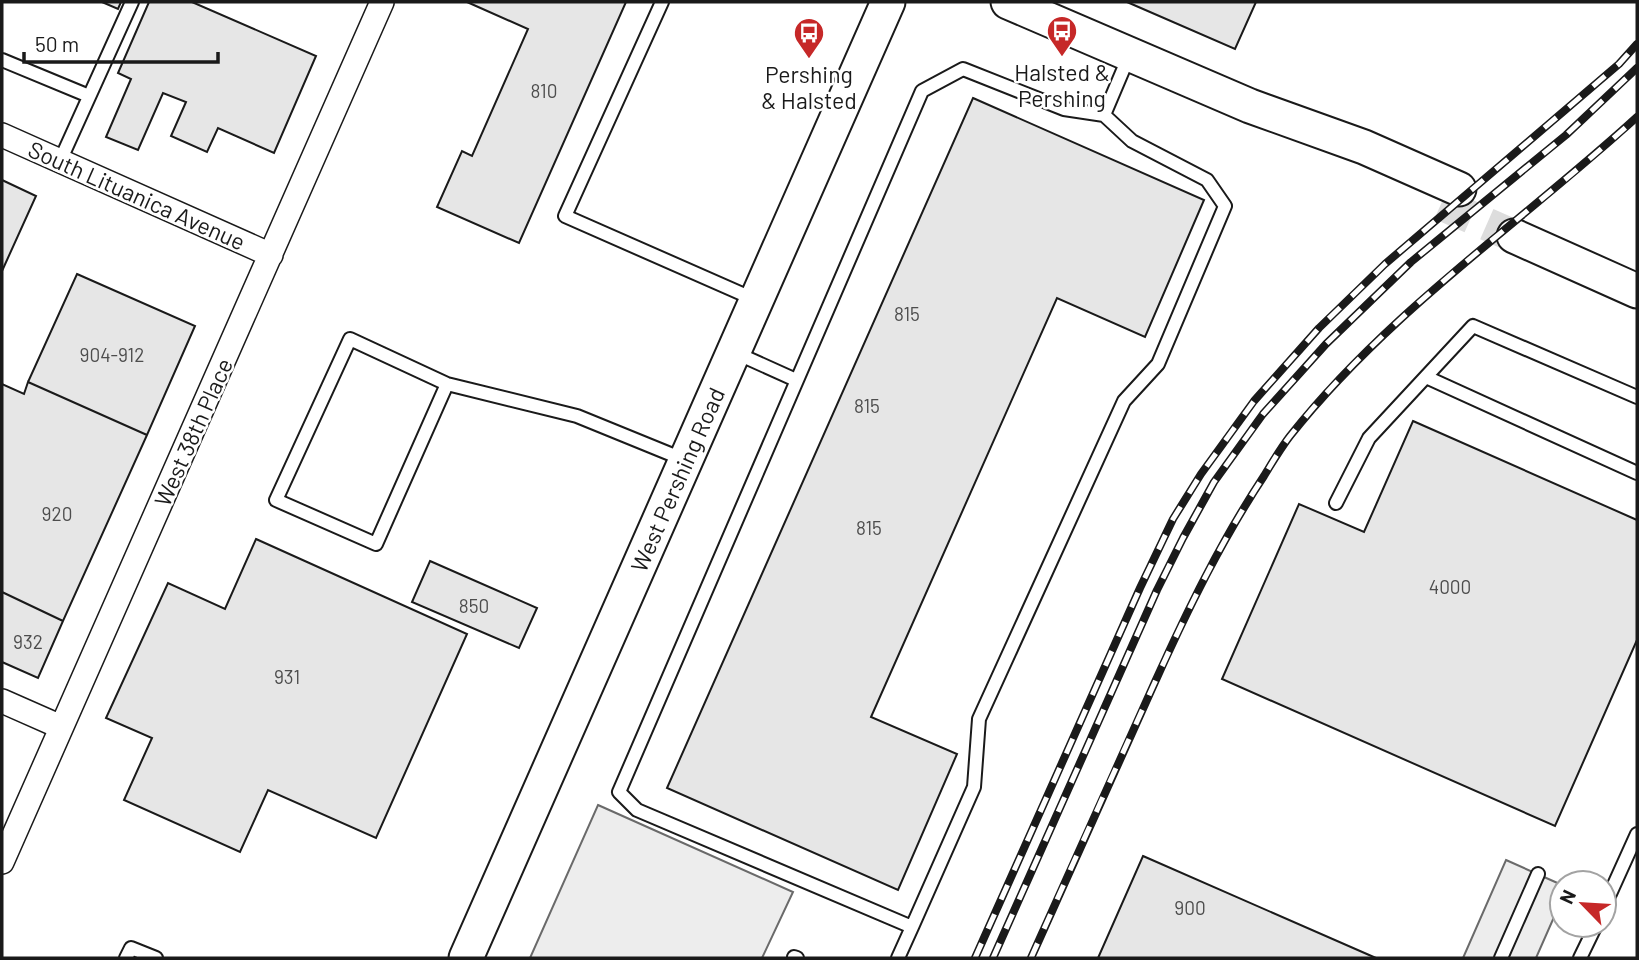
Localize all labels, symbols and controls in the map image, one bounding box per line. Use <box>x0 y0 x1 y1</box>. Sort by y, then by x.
bus stop icon: Halsted & Pershing <box>1045 14 1079 58</box>
bus stop icon: Pershing & Halsted <box>792 16 826 60</box>
scale bar <box>24 21 219 65</box>
text: 50 m <box>35 31 79 56</box>
place label: Halsted & Pershing <box>1014 58 1110 112</box>
place label: Pershing & Halsted <box>761 60 857 114</box>
house number: 810 <box>531 79 557 102</box>
street label: South Lituanica Avenue <box>24 134 250 256</box>
house number: 815 <box>894 302 920 325</box>
house number: 904-912 <box>80 343 144 366</box>
street label: West 38th Place <box>148 354 238 510</box>
street label: West Pershing Road <box>624 383 730 576</box>
house number: 815 <box>854 394 880 417</box>
house number: 920 <box>42 502 72 525</box>
house number: 815 <box>856 516 882 539</box>
house number: 4000 <box>1429 575 1471 598</box>
house number: 850 <box>459 594 489 617</box>
house number: 932 <box>13 630 43 653</box>
house number: 931 <box>274 665 300 688</box>
north arrow <box>1548 869 1618 939</box>
text: N <box>1554 886 1580 907</box>
house number: 900 <box>1174 896 1206 919</box>

